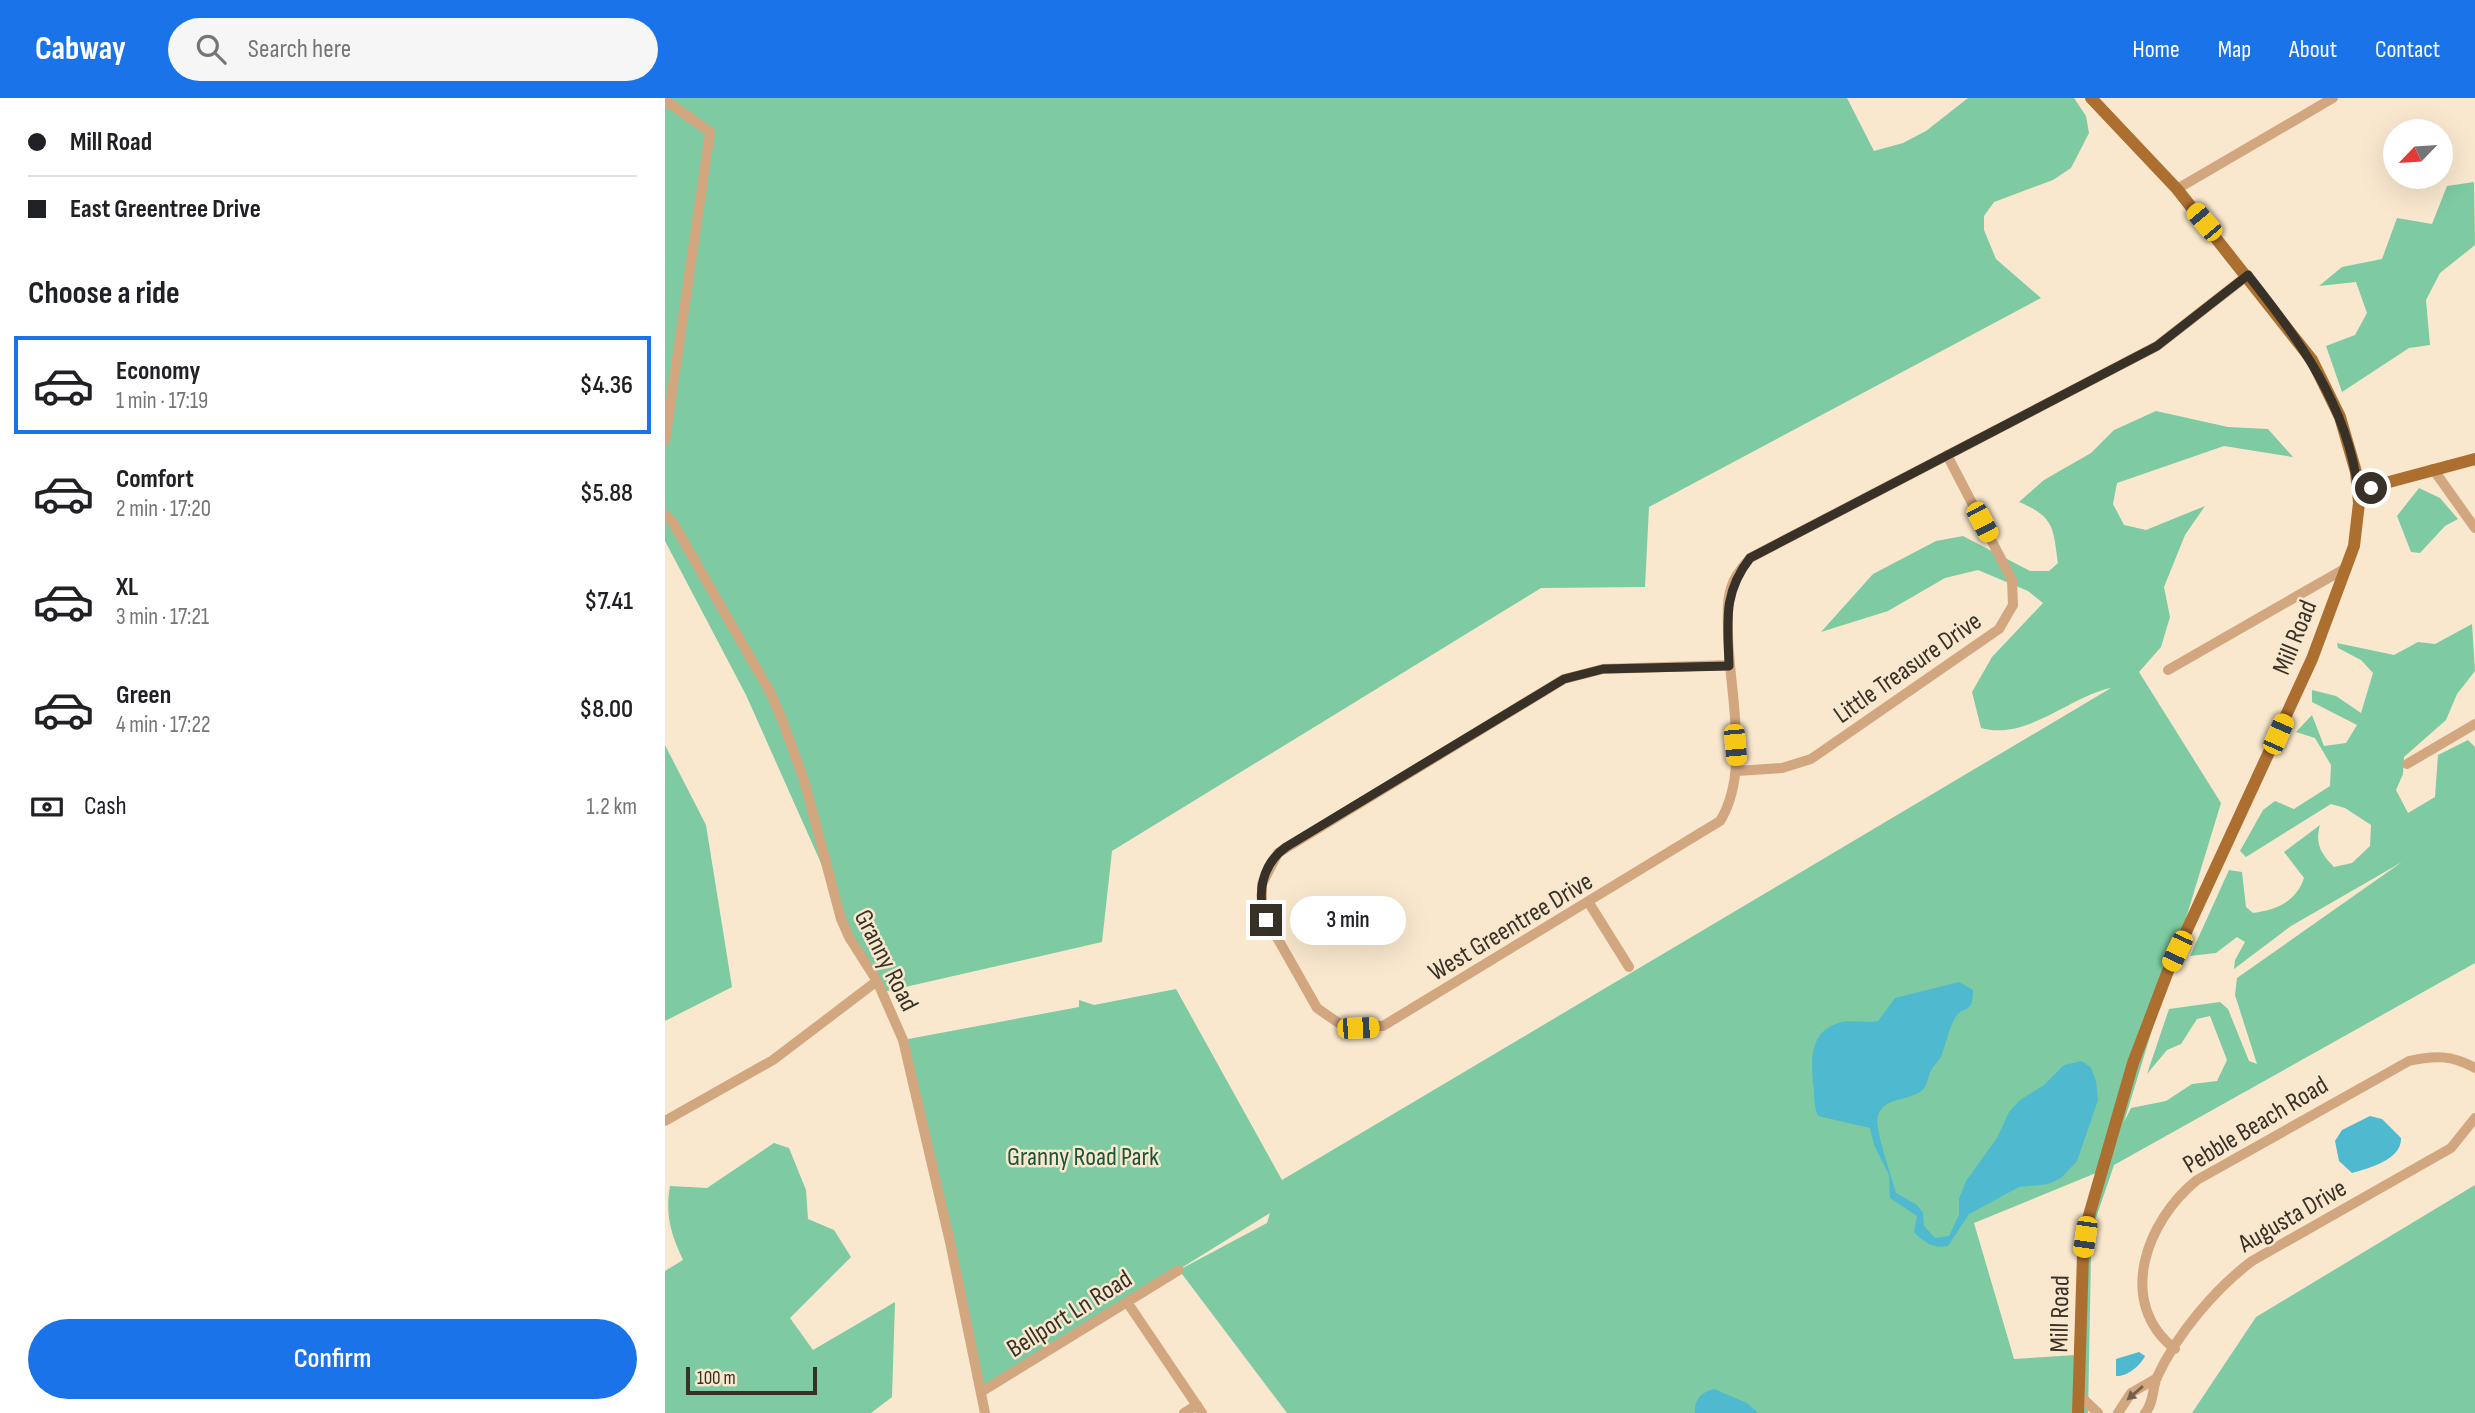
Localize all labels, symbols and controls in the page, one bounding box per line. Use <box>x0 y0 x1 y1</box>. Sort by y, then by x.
search box <box>168 18 658 81</box>
text: Cabway <box>35 29 126 69</box>
icon: search <box>192 30 230 68</box>
text: Search here <box>248 34 351 65</box>
text: Home <box>2132 35 2180 64</box>
text: Map <box>2218 35 2251 64</box>
text: About <box>2289 35 2337 64</box>
text: Contact <box>2375 35 2440 64</box>
north arrow <box>2383 119 2453 189</box>
map controls <box>2383 119 2453 189</box>
text: Mill Road <box>70 127 152 158</box>
text: East Greentree Drive <box>70 194 261 225</box>
car <box>2183 199 2226 245</box>
text: Choose a ride <box>28 274 180 313</box>
icon: car <box>32 354 95 417</box>
text: Economy <box>116 356 200 387</box>
text: $4.36 <box>579 370 633 401</box>
text: 1 min · 17:19 <box>116 387 208 415</box>
icon: car <box>32 462 95 525</box>
text: Comfort <box>116 464 194 495</box>
route start <box>2355 472 2387 504</box>
text: $5.88 <box>580 478 633 509</box>
text: 2 min · 17:20 <box>116 495 211 523</box>
car <box>1963 499 2002 545</box>
icon: car <box>32 570 95 633</box>
text: XL <box>116 572 138 603</box>
text: $7.41 <box>584 586 633 617</box>
street label: Mill Road <box>2267 596 2324 679</box>
text: 3 min · 17:21 <box>116 603 209 631</box>
street label: Little Treasure Drive <box>1828 606 1988 731</box>
icon: car <box>32 678 95 741</box>
text: Green <box>116 680 171 711</box>
text: $8.00 <box>579 694 633 725</box>
text: 4 min · 17:22 <box>116 711 210 739</box>
car <box>2260 711 2297 757</box>
car <box>1723 723 1748 767</box>
icon: cash <box>28 788 66 826</box>
text: Cash <box>84 791 127 822</box>
text: 1.2 km <box>587 793 637 821</box>
street label: West Greentree Drive <box>1423 866 1598 988</box>
callout: 3 min <box>1291 896 1406 944</box>
route end <box>1250 904 1282 936</box>
street label: Granny Road <box>847 905 924 1017</box>
text: 3 min <box>1326 906 1370 934</box>
car <box>2159 928 2196 974</box>
car <box>1337 1017 1380 1039</box>
street label: Pebble Beach Road <box>2178 1070 2334 1181</box>
park label: Granny Road Park <box>1007 1142 1159 1173</box>
street label: Augusta Drive <box>2232 1173 2352 1260</box>
car <box>2072 1215 2099 1259</box>
street label: Bellport Ln Road <box>1002 1264 1138 1365</box>
street label: Mill Road <box>2044 1275 2077 1353</box>
button: Confirm <box>28 1319 637 1399</box>
scale bar <box>686 1364 817 1396</box>
text: 100 m <box>697 1367 736 1390</box>
one-way arrow <box>2126 1385 2144 1401</box>

